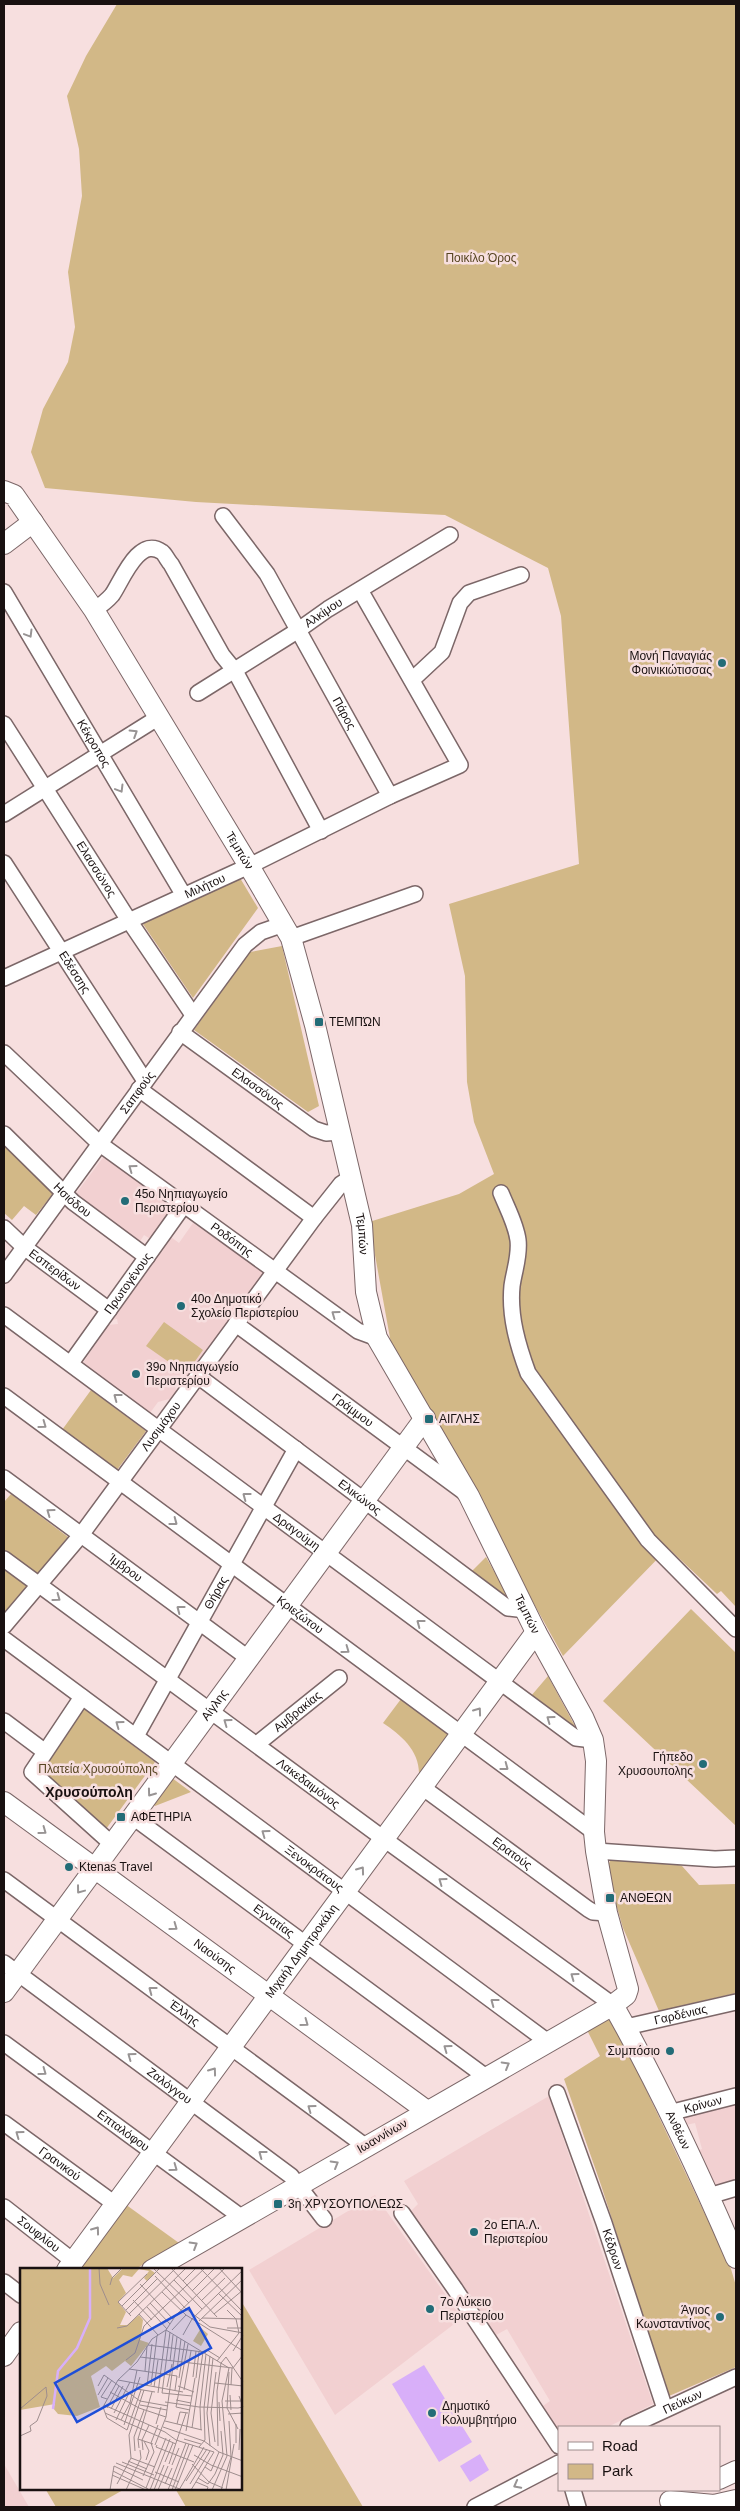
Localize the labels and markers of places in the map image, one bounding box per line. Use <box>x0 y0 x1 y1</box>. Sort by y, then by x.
place label: Μονή Παναγιάς Φοινικιώτισσας <box>629 649 712 677</box>
marker: Μονή Παναγιάς Φοινικιώτισσας <box>716 657 728 669</box>
place label: ΤΕΜΠΏΝ <box>329 1015 381 1029</box>
marker: ΤΕΜΠΏΝ <box>313 1016 325 1028</box>
place label: 45ο Νηπιαγωγείο Περιστερίου <box>135 1187 228 1215</box>
marker: 45ο Νηπιαγωγείο Περιστερίου <box>119 1195 131 1207</box>
place label: 40ο Δημοτικό Σχολείο Περιστερίου <box>191 1292 299 1320</box>
marker: 40ο Δημοτικό Σχολείο Περιστερίου <box>175 1300 187 1312</box>
place label: 39ο Νηπιαγωγείο Περιστερίου <box>146 1360 239 1388</box>
marker: 39ο Νηπιαγωγείο Περιστερίου <box>130 1368 142 1380</box>
place label: ΑΙΓΛΗΣ <box>439 1412 480 1426</box>
marker: ΑΙΓΛΗΣ <box>423 1413 435 1425</box>
place label: Γήπεδο Χρυσουπολης <box>618 1750 693 1778</box>
marker: Γήπεδο Χρυσουπολης <box>697 1758 709 1770</box>
place label: ΑΦΕΤΗΡΙΑ <box>131 1810 192 1824</box>
marker: ΑΦΕΤΗΡΙΑ <box>115 1811 127 1823</box>
place label: Ktenas Travel <box>79 1860 152 1874</box>
marker: Ktenas Travel <box>63 1861 75 1873</box>
place label: ΑΝΘΕΩΝ <box>620 1891 672 1905</box>
marker: ΑΝΘΕΩΝ <box>604 1892 616 1904</box>
place label: Συμπόσιο <box>607 2044 660 2058</box>
marker: Συμπόσιο <box>664 2045 676 2057</box>
place label: 3η ΧΡΥΣΟΥΠΟΛΕΩΣ <box>288 2197 403 2211</box>
marker: 3η ΧΡΥΣΟΥΠΟΛΕΩΣ <box>272 2198 284 2210</box>
place label: 2ο ΕΠΑ.Λ. Περιστερίου <box>484 2218 548 2246</box>
marker: 2ο ΕΠΑ.Λ. Περιστερίου <box>468 2226 480 2238</box>
place label: 7ο Λύκειο Περιστερίου <box>440 2295 504 2323</box>
marker: 7ο Λύκειο Περιστερίου <box>424 2303 436 2315</box>
place label: Άγιος Κωνσταντίνος <box>636 2303 710 2331</box>
marker: Άγιος Κωνσταντίνος <box>714 2311 726 2323</box>
place label: Δημοτικό Κολυμβητήριο <box>442 2399 517 2427</box>
marker: Δημοτικό Κολυμβητήριο <box>426 2407 438 2419</box>

